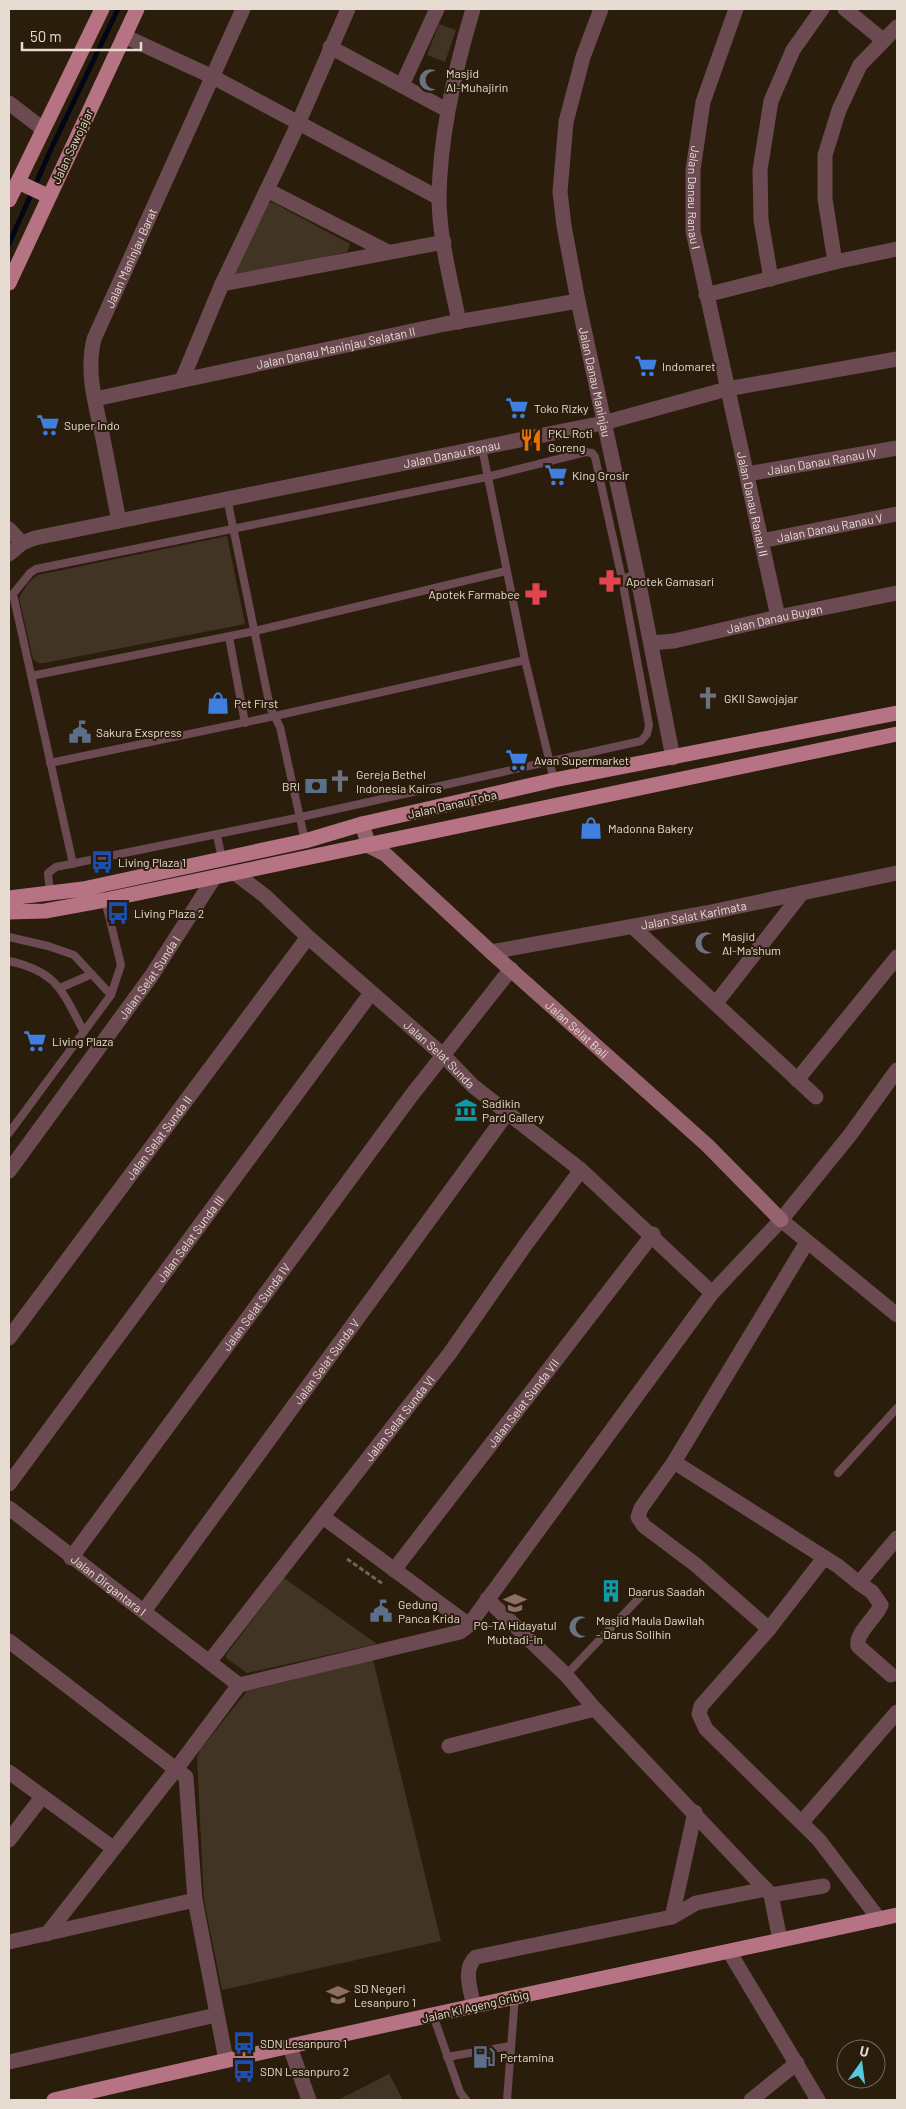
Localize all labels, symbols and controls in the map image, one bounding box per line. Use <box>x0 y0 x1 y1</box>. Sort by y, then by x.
scale bar <box>22 20 141 52</box>
text: 50 m <box>30 27 62 45</box>
place label: Masjid Al-Muhajirin <box>446 66 508 94</box>
mosque icon: Masjid Al-Muhajirin <box>417 67 443 93</box>
street label: Jalan Sawojajar <box>48 106 96 186</box>
street label: Jalan Danau Ranau I <box>686 145 704 251</box>
street label: Jalan Maninjau Barat <box>102 206 159 310</box>
street label: Jalan Danau Maninjau Selatan II <box>255 324 416 371</box>
street label: Jalan Danau Maninjau <box>577 326 614 438</box>
supermarket icon: Indomaret <box>633 353 659 379</box>
place label: Indomaret <box>662 359 716 373</box>
supermarket icon: Toko Rizky <box>504 395 530 421</box>
place label: Toko Rizky <box>534 401 589 415</box>
supermarket icon: Super Indo <box>35 412 61 438</box>
place label: Super Indo <box>64 418 120 432</box>
place label: PKL Roti Goreng <box>548 426 593 454</box>
restaurant icon: PKL Roti Goreng <box>518 427 544 453</box>
street label: Jalan Danau Ranau <box>402 437 501 470</box>
street label: Jalan Danau Ranau IV <box>766 445 878 477</box>
street label: Jalan Danau Ranau II <box>735 450 771 558</box>
supermarket icon: King Grosir <box>543 462 569 488</box>
place label: King Grosir <box>572 468 630 482</box>
street label: Jalan Danau Ranau V <box>775 510 884 545</box>
pharmacy icon: Apotek Gamasari <box>597 568 623 594</box>
place label: Apotek Gamasari <box>626 574 714 588</box>
pharmacy icon: Apotek Farmabee <box>523 581 549 607</box>
place label: Apotek Farmabee <box>428 587 520 601</box>
street label: Jalan Danau Buyan <box>725 601 823 636</box>
church icon: GKII Sawojajar <box>695 685 721 711</box>
shop icon: Pet First <box>205 690 231 716</box>
place label: GKII Sawojajar <box>724 691 798 705</box>
place label: Pet First <box>234 696 278 710</box>
public building icon: Sakura Exspress <box>67 719 93 745</box>
place label: Sakura Exspress <box>96 725 182 739</box>
supermarket icon: Avan Supermarket <box>504 747 530 773</box>
place label: Avan Supermarket <box>534 753 629 767</box>
place label: Gereja Bethel Indonesia Kairos <box>356 767 442 795</box>
church icon: Gereja Bethel Indonesia Kairos <box>327 768 353 794</box>
bank icon: BRI <box>303 773 329 799</box>
place label: BRI <box>282 779 300 793</box>
street label: Jalan Danau Toba <box>406 787 498 821</box>
shop icon: Madonna Bakery <box>578 815 604 841</box>
place label: Madonna Bakery <box>608 821 694 835</box>
bus stop icon: Living Plaza 1 <box>89 849 115 875</box>
place label: Living Plaza 1 <box>118 855 186 869</box>
street label: Jalan Selat Karimata <box>640 898 748 932</box>
bus stop icon: Living Plaza 2 <box>105 900 131 926</box>
place label: Living Plaza 2 <box>134 906 204 920</box>
place label: Masjid Al-Ma'shum <box>722 929 781 957</box>
mosque icon: Masjid Al-Ma'shum <box>693 930 719 956</box>
street label: Jalan Selat Sunda I <box>115 933 182 1022</box>
street label: Jalan Selat Bali <box>543 997 611 1061</box>
street label: Jalan Selat Sunda <box>401 1017 478 1091</box>
supermarket icon: Living Plaza <box>22 1028 48 1054</box>
place label: Living Plaza <box>52 1034 113 1048</box>
street label: Jalan Selat Sunda II <box>123 1093 194 1182</box>
place label: Sadikin Pard Gallery <box>482 1096 544 1124</box>
museum icon: Sadikin Pard Gallery <box>453 1097 479 1123</box>
street label: Jalan Selat Sunda III <box>153 1192 227 1285</box>
street label: Jalan Selat Sunda IV <box>219 1260 293 1353</box>
street label: Jalan Selat Sunda V <box>290 1316 362 1407</box>
street label: Jalan Selat Sunda VII <box>484 1356 561 1450</box>
street label: Jalan Selat Sunda VI <box>362 1372 437 1464</box>
street label: Jalan Dirgantara I <box>68 1552 149 1618</box>
building icon: Daarus Saadah <box>598 1578 624 1604</box>
place label: Daarus Saadah <box>628 1584 705 1598</box>
school or university icon: PG-TA Hidayatul Mubtadi-in <box>502 1590 528 1616</box>
place label: Gedung Panca Krida <box>398 1597 460 1625</box>
public building icon: Gedung Panca Krida <box>368 1598 394 1624</box>
place label: Masjid Maula Dawilah - Darus Solihin <box>596 1613 704 1641</box>
mosque icon: Masjid Maula Dawilah - Darus Solihin <box>567 1614 593 1640</box>
place label: PG-TA Hidayatul Mubtadi-in <box>474 1618 556 1646</box>
place label: SD Negeri Lesanpuro 1 <box>354 1981 416 2009</box>
school or university icon: SD Negeri Lesanpuro 1 <box>325 1982 351 2008</box>
street label: Jalan Ki Ageng Gribig <box>420 1987 530 2025</box>
bus stop icon: SDN Lesanpuro 1 <box>231 2030 257 2056</box>
place label: SDN Lesanpuro 1 <box>260 2036 347 2050</box>
north arrow <box>836 2039 886 2089</box>
text: U <box>858 2042 871 2060</box>
fuel station icon: Pertamina <box>471 2044 497 2070</box>
place label: Pertamina <box>500 2050 554 2064</box>
bus stop icon: SDN Lesanpuro 2 <box>231 2058 257 2084</box>
place label: SDN Lesanpuro 2 <box>260 2064 349 2078</box>

